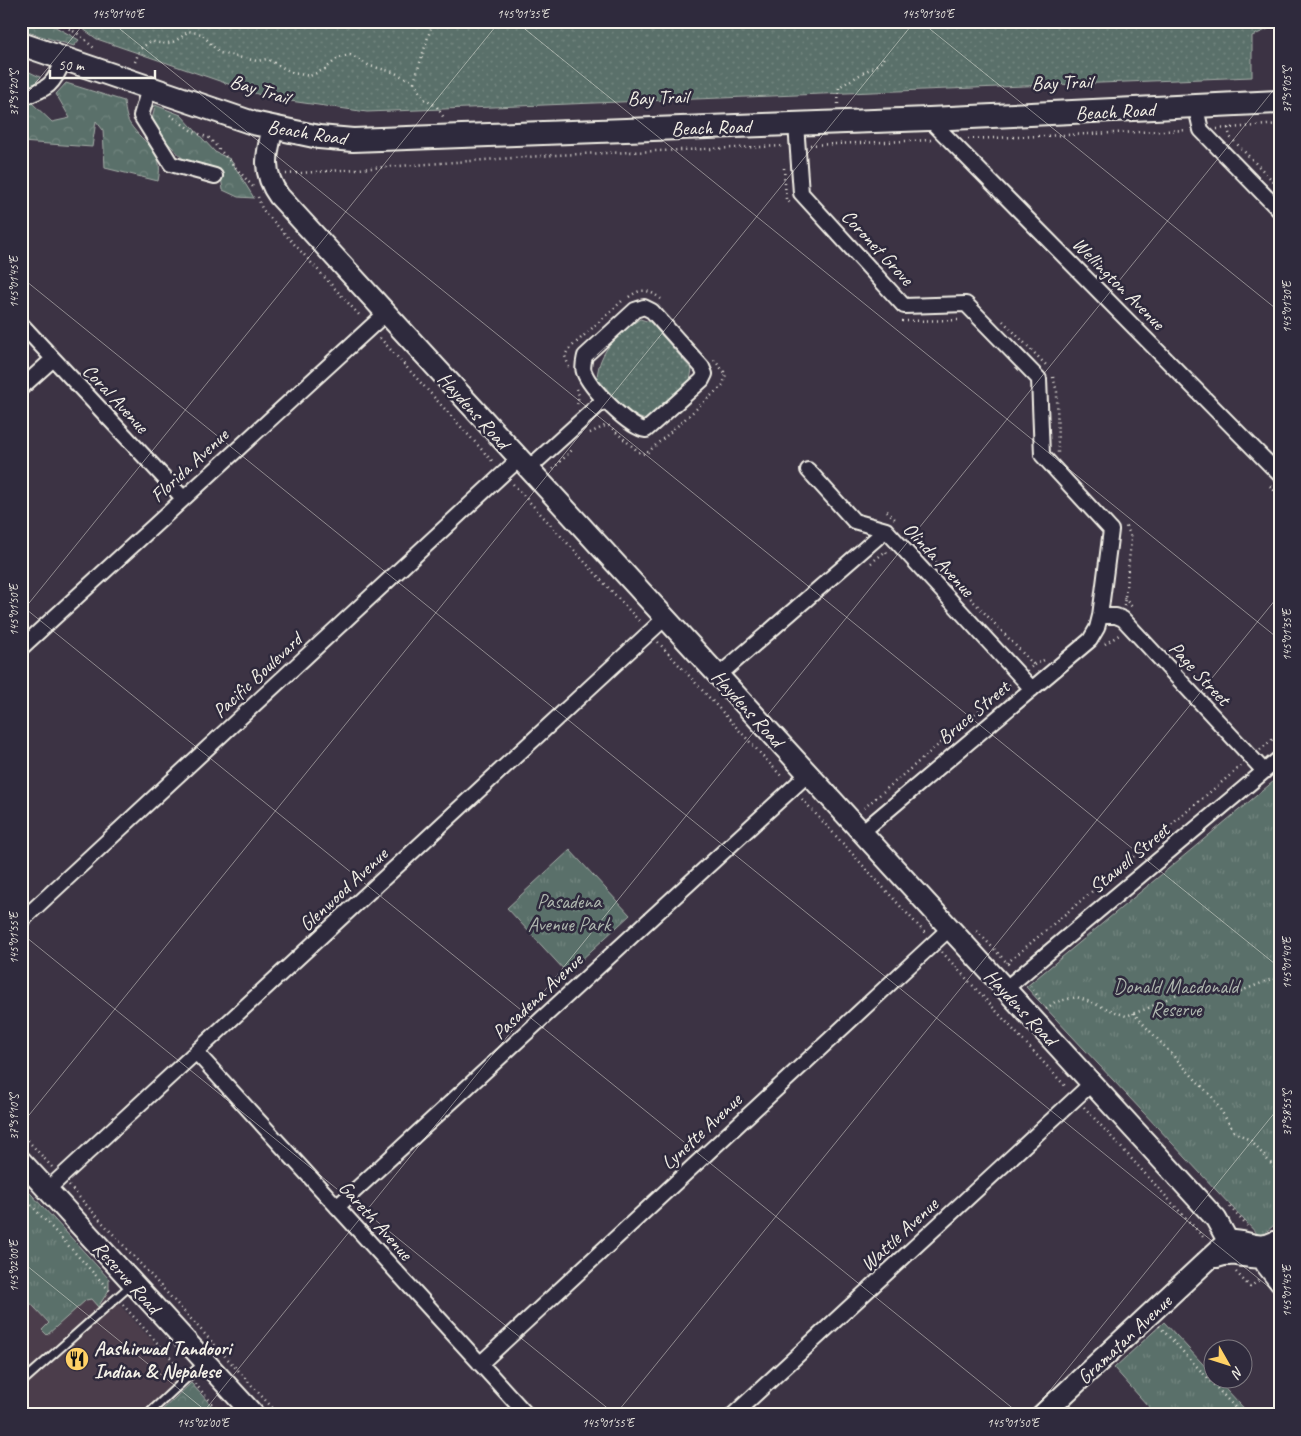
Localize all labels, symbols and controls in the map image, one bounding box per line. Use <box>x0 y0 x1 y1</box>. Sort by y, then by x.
text: 145°01'40"E <box>92 6 146 22</box>
text: 145°01'35"E <box>497 6 551 22</box>
text: 145°01'30"E <box>902 6 956 22</box>
scale bar <box>50 48 155 80</box>
text: 50 m <box>58 56 85 75</box>
text: 37°59'05"S <box>1279 65 1295 113</box>
text: 37°59'20"S <box>6 68 22 116</box>
street label: Bay Trail <box>227 69 296 111</box>
street label: Bay Trail <box>1031 69 1096 96</box>
street label: Bay Trail <box>627 84 692 111</box>
street label: Beach Road <box>1075 97 1159 126</box>
street label: Beach Road <box>266 114 351 152</box>
street label: Beach Road <box>671 114 754 141</box>
street label: Coronet Grove <box>836 204 920 292</box>
street label: Wellington Avenue <box>1067 232 1171 336</box>
text: 145°01'45"E <box>6 254 22 308</box>
text: 145°01'30"E <box>1279 279 1295 333</box>
street label: Coral Avenue <box>77 358 155 439</box>
street label: Haydens Road <box>432 366 517 457</box>
street label: Florida Avenue <box>145 422 235 508</box>
street label: Olinda Avenue <box>898 517 981 603</box>
text: 145°01'50"E <box>6 582 22 636</box>
text: 145°01'35"E <box>1279 607 1295 661</box>
street label: Pacific Boulevard <box>207 625 310 723</box>
street label: Page Street <box>1164 636 1237 712</box>
street label: Haydens Road <box>706 664 791 755</box>
street label: Bruce Street <box>932 673 1016 750</box>
street label: Stawell Street <box>1084 816 1176 899</box>
street label: Glenwood Avenue <box>294 841 394 937</box>
park label: Pasadena Avenue Park <box>528 889 612 937</box>
text: 145°01'55"E <box>6 910 22 964</box>
text: 145°01'40"E <box>1279 935 1295 989</box>
street label: Pasadena Avenue <box>487 947 589 1045</box>
street label: Haydens Road <box>979 964 1065 1053</box>
park label: Donald Macdonald Reserve <box>1114 974 1242 1022</box>
street label: Lynette Avenue <box>656 1087 748 1175</box>
text: 37°58'55"S <box>1279 1088 1295 1136</box>
text: 37°59'10"S <box>6 1092 22 1140</box>
street label: Gareth Avenue <box>333 1175 419 1266</box>
street label: Wattle Avenue <box>855 1191 944 1277</box>
street label: Reserve Road <box>88 1236 168 1321</box>
text: 145°02'00"E <box>6 1238 22 1292</box>
text: 145°01'45"E <box>1279 1263 1295 1317</box>
street label: Gramatan Avenue <box>1072 1288 1178 1390</box>
place label: Aashirwad Tandoori Indian & Nepalese <box>94 1336 234 1384</box>
north arrow <box>1204 1338 1254 1388</box>
restaurant icon: Aashirwad Tandoori Indian & Nepalese <box>64 1346 90 1372</box>
text: N <box>1227 1363 1247 1382</box>
text: 145°02'00"E <box>177 1415 231 1431</box>
text: 145°01'55"E <box>582 1415 636 1431</box>
text: 145°01'50"E <box>987 1415 1041 1431</box>

